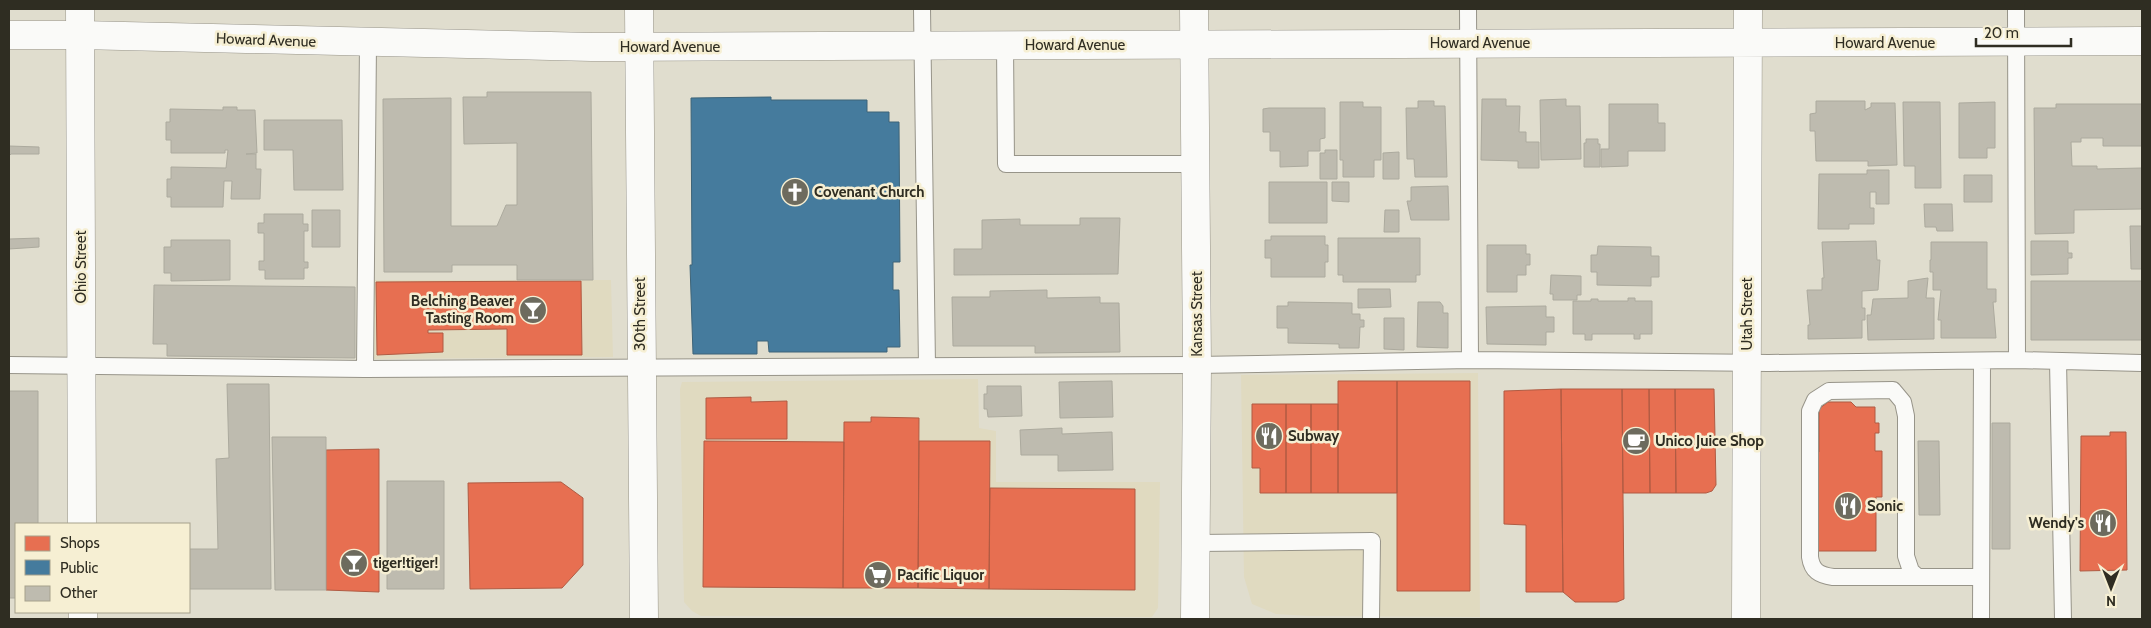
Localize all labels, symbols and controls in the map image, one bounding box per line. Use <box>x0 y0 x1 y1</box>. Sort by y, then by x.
scale bar <box>1976 15 2071 47</box>
text: 20 m <box>1984 24 2019 42</box>
street label: Howard Avenue <box>216 29 317 51</box>
street label: Howard Avenue <box>1430 34 1531 52</box>
street label: Howard Avenue <box>1835 34 1936 52</box>
street label: Howard Avenue <box>1025 36 1126 54</box>
street label: Howard Avenue <box>620 38 721 56</box>
church icon: Covenant Church <box>780 177 810 207</box>
place label: Covenant Church <box>814 183 924 201</box>
street label: Ohio Street <box>72 231 90 303</box>
street label: Kansas Street <box>1188 271 1206 357</box>
street label: 30th Street <box>631 277 649 351</box>
street label: Utah Street <box>1738 277 1756 351</box>
place label: Belching Beaver Tasting Room <box>411 292 514 327</box>
bar icon: Belching Beaver Tasting Room <box>518 295 548 325</box>
restaurant icon: Subway <box>1254 421 1284 451</box>
cafe icon: Unico Juice Shop <box>1621 426 1651 456</box>
place label: Subway <box>1288 427 1340 445</box>
place label: Unico Juice Shop <box>1655 432 1764 450</box>
restaurant icon: Sonic <box>1833 491 1863 521</box>
place label: Sonic <box>1867 497 1903 515</box>
restaurant icon: Wendy's <box>2088 508 2118 538</box>
place label: Wendy's <box>2029 514 2084 532</box>
legend <box>15 523 190 613</box>
text: Shops <box>60 534 100 552</box>
bar icon: tiger!tiger! <box>339 548 369 578</box>
place label: tiger!tiger! <box>373 554 438 572</box>
text: Public <box>60 559 98 577</box>
supermarket icon: Pacific Liquor <box>863 560 893 590</box>
north arrow <box>2086 563 2136 613</box>
place label: Pacific Liquor <box>897 566 984 584</box>
text: Other <box>60 584 97 602</box>
text: N <box>2106 592 2116 610</box>

